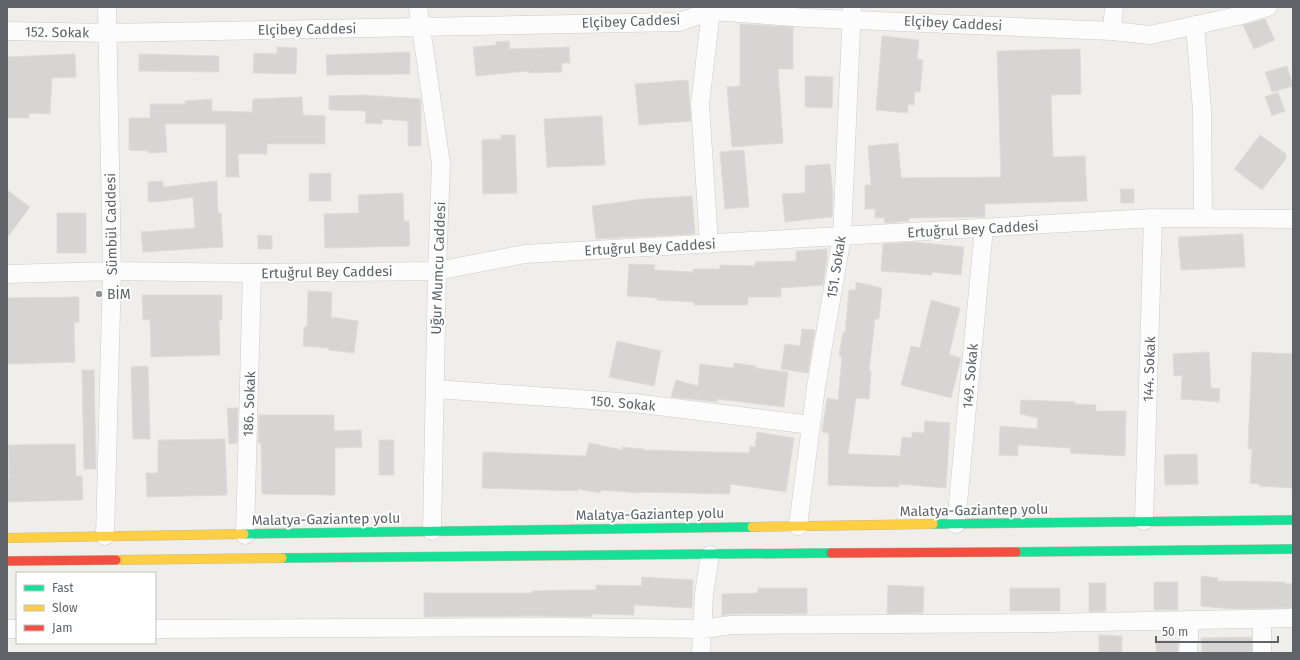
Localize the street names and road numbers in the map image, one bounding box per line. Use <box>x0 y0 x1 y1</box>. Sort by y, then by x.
street label: Elçibey Caddesi <box>581 11 681 32</box>
street label: Elçibey Caddesi <box>903 12 1003 35</box>
street label: Elçibey Caddesi <box>258 20 357 39</box>
street label: 152. Sokak <box>25 23 90 42</box>
street label: Sümbül Caddesi <box>102 173 121 275</box>
street label: Uğur Mumcu Caddesi <box>428 201 449 335</box>
street label: Ertuğrul Bey Caddesi <box>907 218 1039 241</box>
street label: 151. Sokak <box>823 234 850 300</box>
street label: Ertuğrul Bey Caddesi <box>584 236 716 259</box>
street label: Ertuğrul Bey Caddesi <box>261 263 393 282</box>
street label: 144. Sokak <box>1140 335 1159 402</box>
street label: 149. Sokak <box>959 342 982 409</box>
street label: 186. Sokak <box>240 370 259 437</box>
street label: 150. Sokak <box>590 392 657 415</box>
street label: Malatya-Gaziantep yolu <box>899 501 1049 520</box>
street label: Malatya-Gaziantep yolu <box>575 505 725 524</box>
street label: Malatya-Gaziantep yolu <box>251 510 401 529</box>

